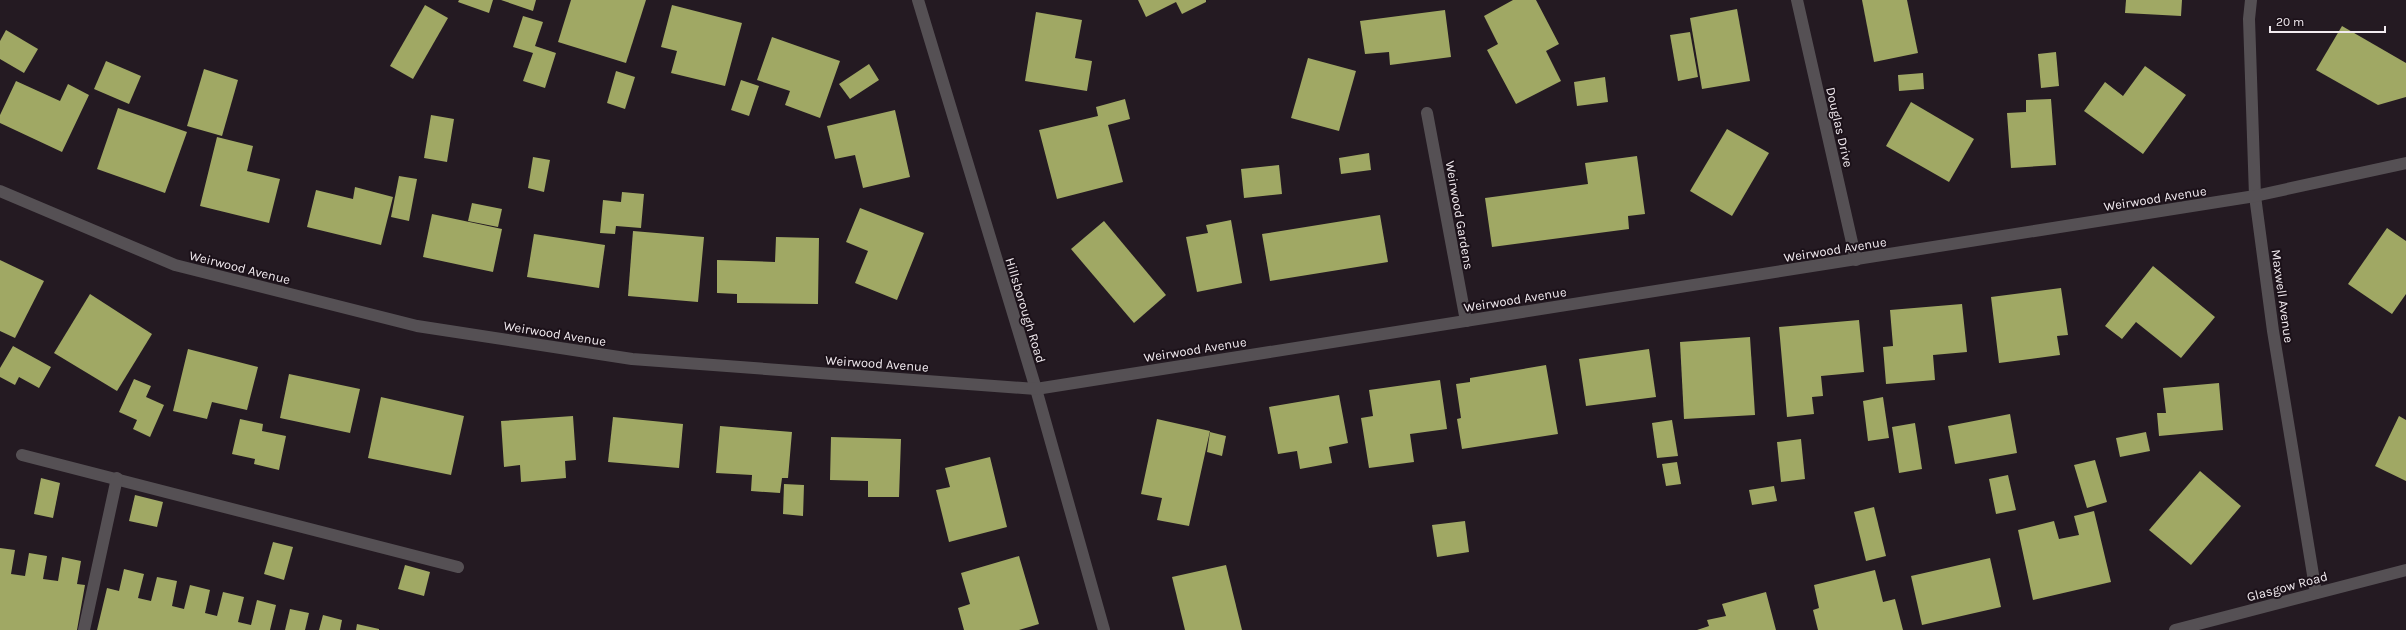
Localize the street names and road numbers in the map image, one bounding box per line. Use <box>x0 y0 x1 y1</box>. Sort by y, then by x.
street label: Douglas Drive <box>1823 85 1856 169</box>
street label: Weirwood Gardens <box>1443 160 1476 271</box>
street label: Weirwood Avenue <box>2103 183 2208 214</box>
street label: Weirwood Avenue <box>1783 234 1888 265</box>
street label: Weirwood Avenue <box>188 248 292 287</box>
street label: Maxwell Avenue <box>2269 248 2297 344</box>
street label: Hillsborough Road <box>1002 256 1049 365</box>
street label: Weirwood Avenue <box>1463 284 1568 315</box>
street label: Weirwood Avenue <box>503 318 608 349</box>
street label: Weirwood Avenue <box>1143 334 1248 365</box>
street label: Weirwood Avenue <box>825 352 930 375</box>
street label: Glasgow Road <box>2245 569 2329 604</box>

